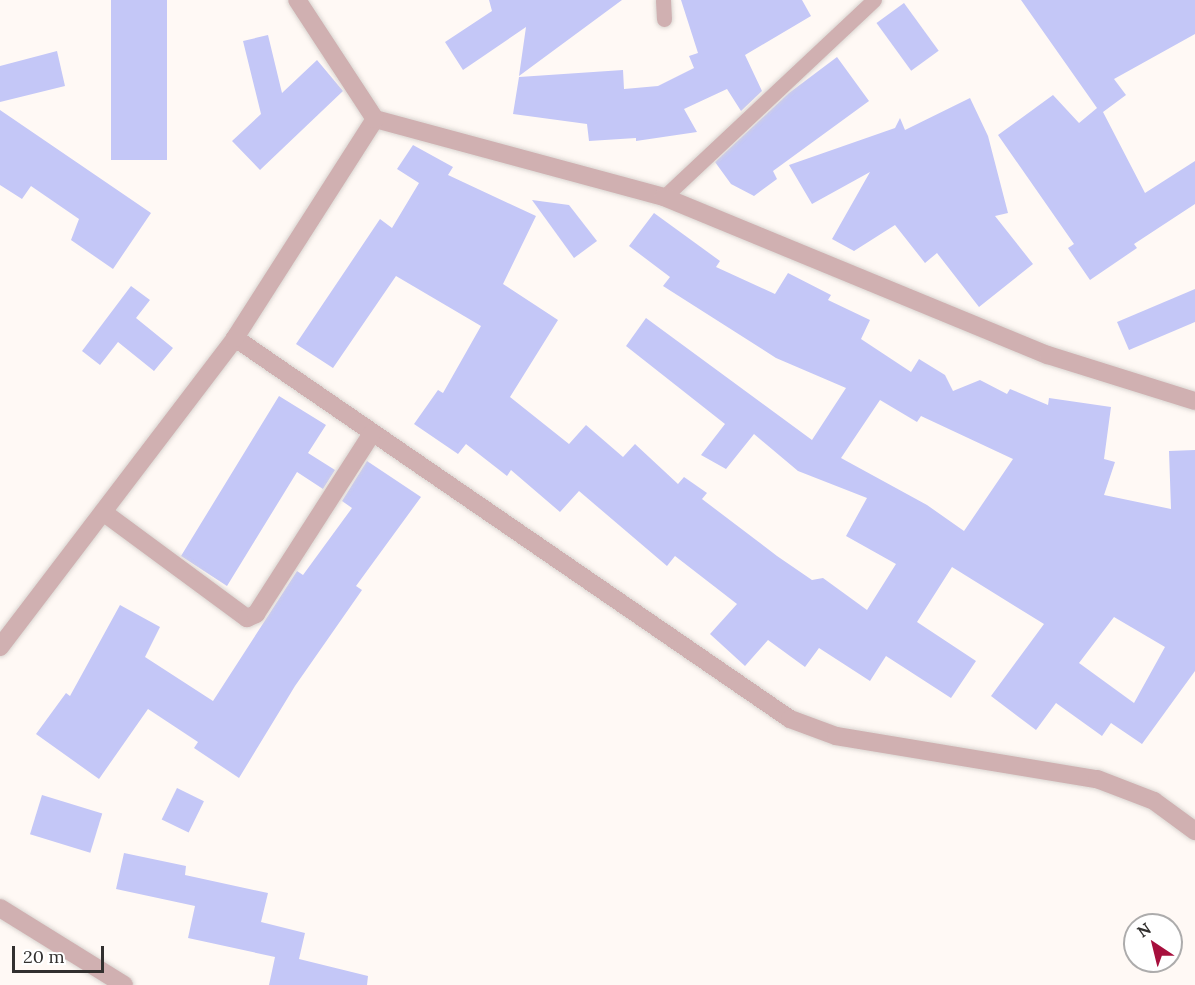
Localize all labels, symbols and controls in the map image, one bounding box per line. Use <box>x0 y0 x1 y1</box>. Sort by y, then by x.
north arrow <box>1123 913 1183 973</box>
text: N <box>1133 918 1155 942</box>
scale bar <box>15 934 106 972</box>
text: 20 m <box>23 945 65 968</box>

